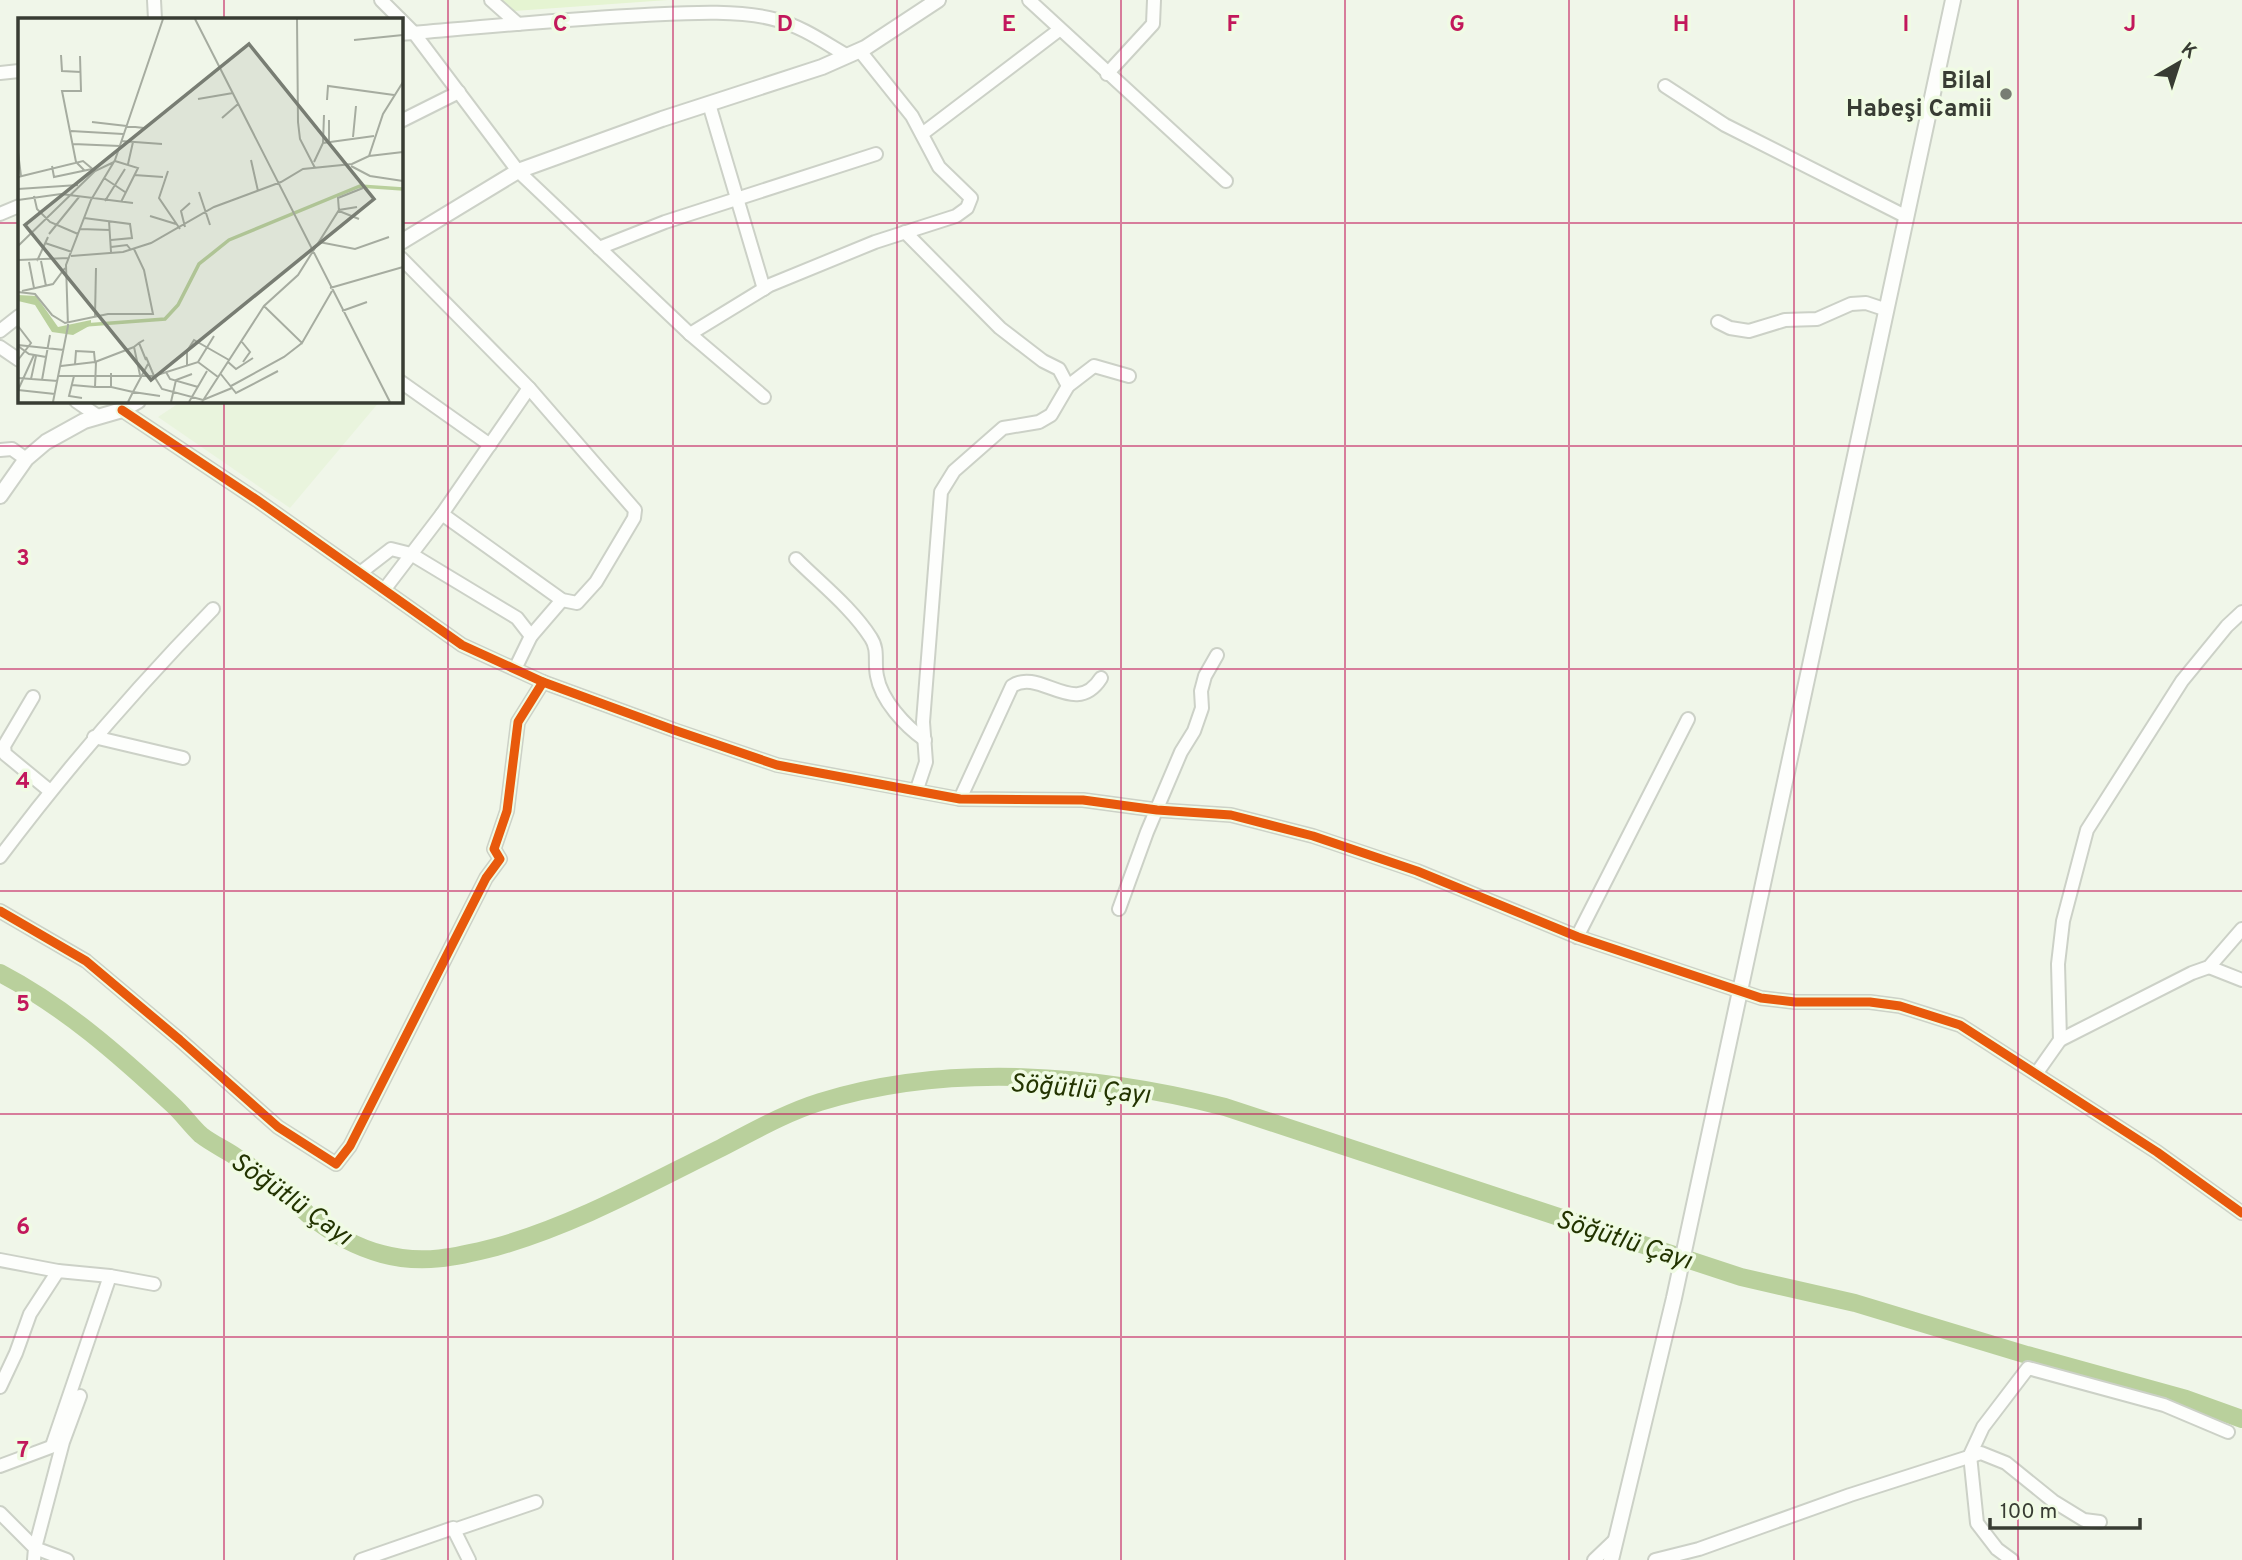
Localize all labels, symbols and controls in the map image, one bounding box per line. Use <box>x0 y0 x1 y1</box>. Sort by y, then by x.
text: C <box>553 11 567 40</box>
text: D <box>777 11 793 40</box>
text: E <box>1002 11 1016 40</box>
text: F <box>1226 11 1240 40</box>
text: G <box>1449 11 1465 40</box>
text: H <box>1673 11 1689 40</box>
text: I <box>1903 11 1909 40</box>
text: J <box>2124 11 2136 40</box>
inset map <box>18 18 402 402</box>
north arrow <box>2144 28 2214 98</box>
text: K <box>2176 38 2201 65</box>
place label: Bilal Habeşi Camii <box>1846 67 1992 125</box>
marker: Bilal Habeşi Camii <box>1998 86 2014 102</box>
text: 3 <box>16 545 30 574</box>
text: 4 <box>16 768 30 797</box>
text: 5 <box>16 991 30 1020</box>
water label: Söğütlü Çayı <box>1008 1068 1152 1113</box>
water label: Söğütlü Çayı <box>223 1146 358 1254</box>
water label: Söğütlü Çayı <box>1551 1204 1696 1279</box>
text: 6 <box>16 1214 30 1243</box>
text: 7 <box>17 1437 29 1466</box>
scale bar <box>1990 1486 2140 1530</box>
text: 100 m <box>2000 1499 2057 1526</box>

